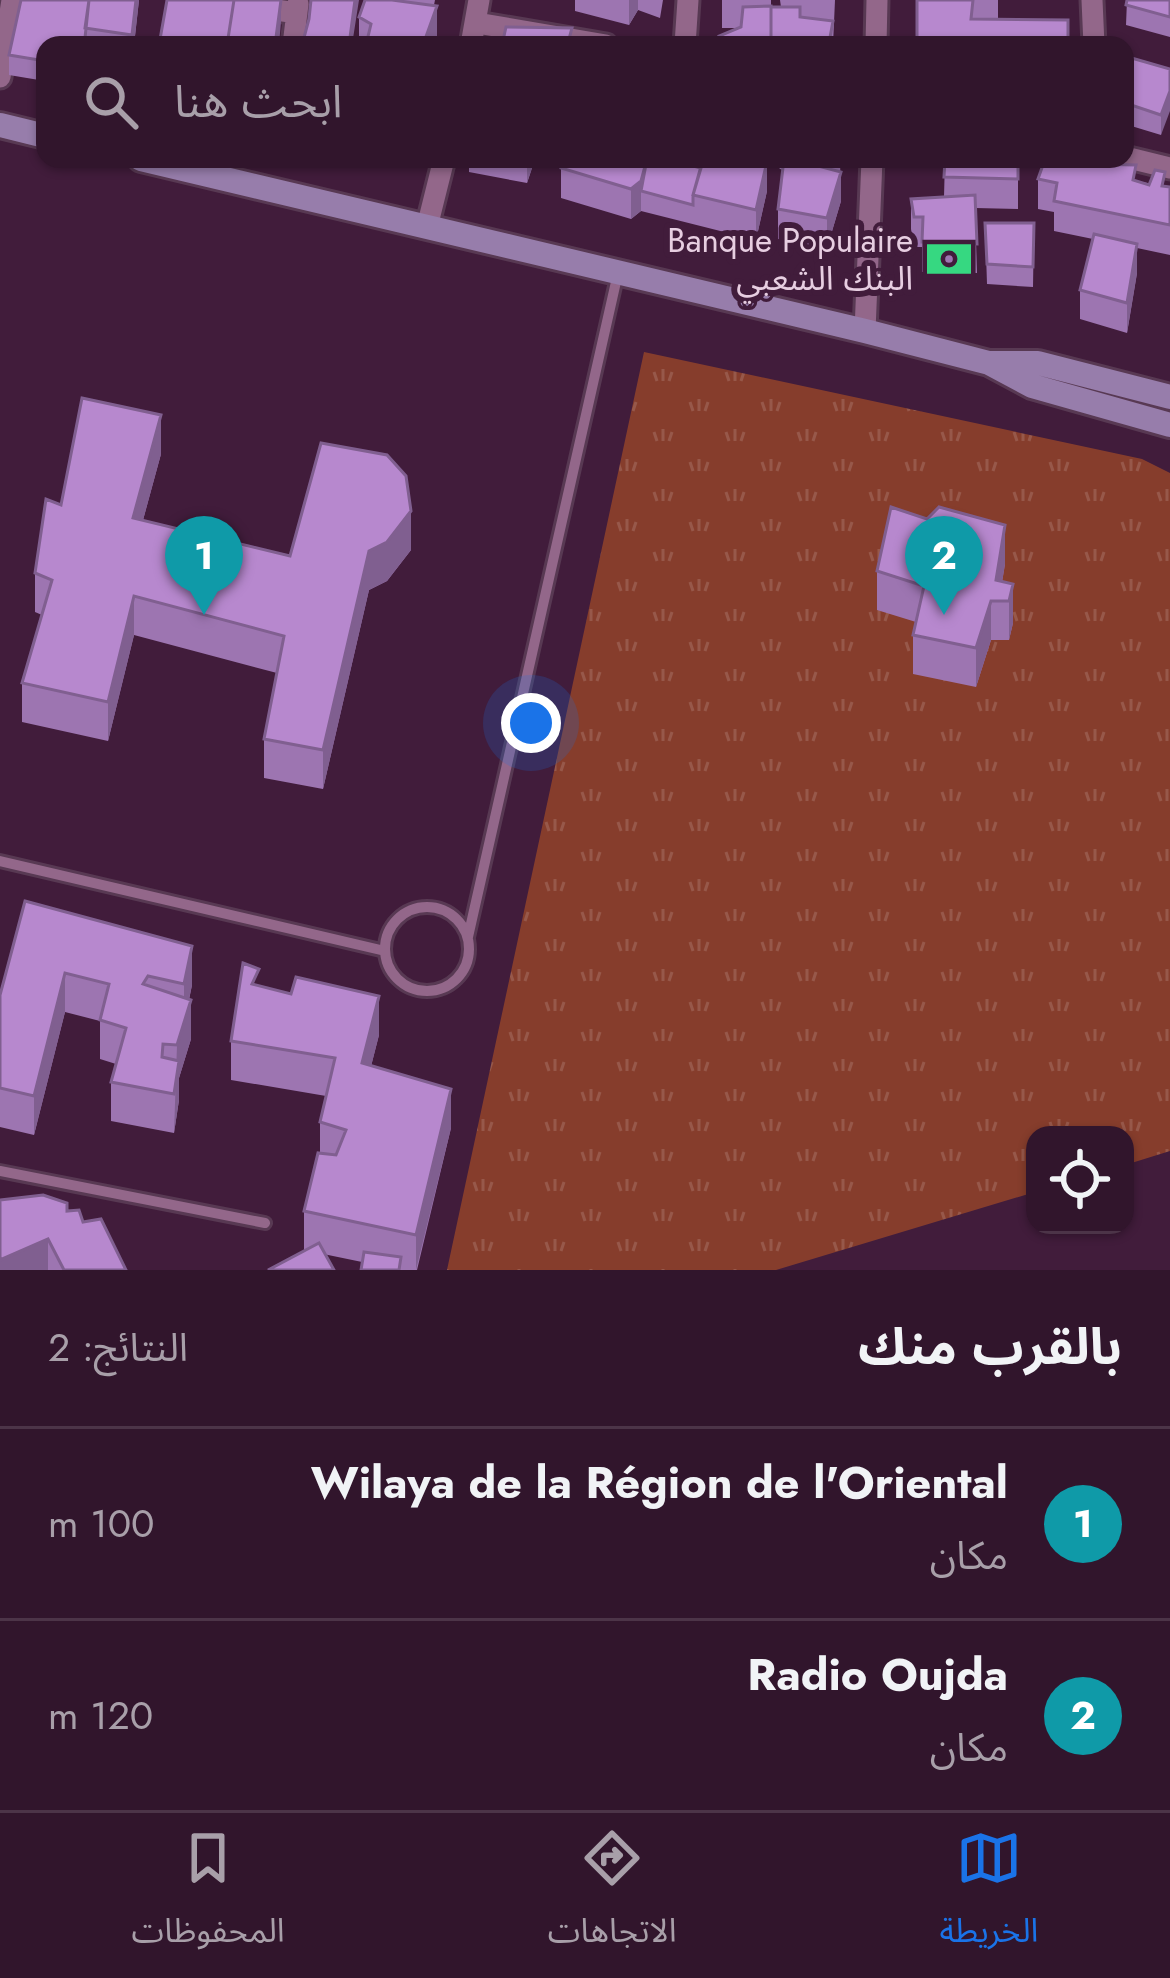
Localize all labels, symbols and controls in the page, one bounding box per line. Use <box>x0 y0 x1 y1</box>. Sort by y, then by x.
search box <box>36 36 1134 168</box>
icon: search <box>78 69 144 135</box>
text: ابحث هنا <box>174 69 343 134</box>
place label: Banque Populaire البنك الشعبي <box>667 217 913 303</box>
bank icon: Banque Populaire البنك الشعبي <box>924 234 974 284</box>
pin: 1 <box>165 516 243 615</box>
pin: 2 <box>905 516 983 615</box>
your location <box>501 693 561 753</box>
map controls <box>1026 1126 1134 1234</box>
button: locate <box>1026 1126 1134 1234</box>
text: بالقرب منك <box>858 1309 1122 1383</box>
text: النتائج: 2 <box>48 1319 188 1376</box>
text: Wilaya de la Région de l'Oriental <box>311 1450 1008 1515</box>
text: 100 m <box>48 1495 154 1552</box>
text: 1 <box>1073 1495 1093 1552</box>
text: مكان <box>930 1527 1008 1584</box>
text: Radio Oujda <box>747 1642 1008 1707</box>
text: 120 m <box>48 1687 153 1744</box>
text: 2 <box>1070 1687 1096 1744</box>
text: مكان <box>930 1719 1008 1776</box>
tab: المحفوظات <box>132 1825 285 1966</box>
tab: الاتجاهات <box>548 1825 677 1966</box>
tab: الخريطة <box>940 1825 1038 1966</box>

